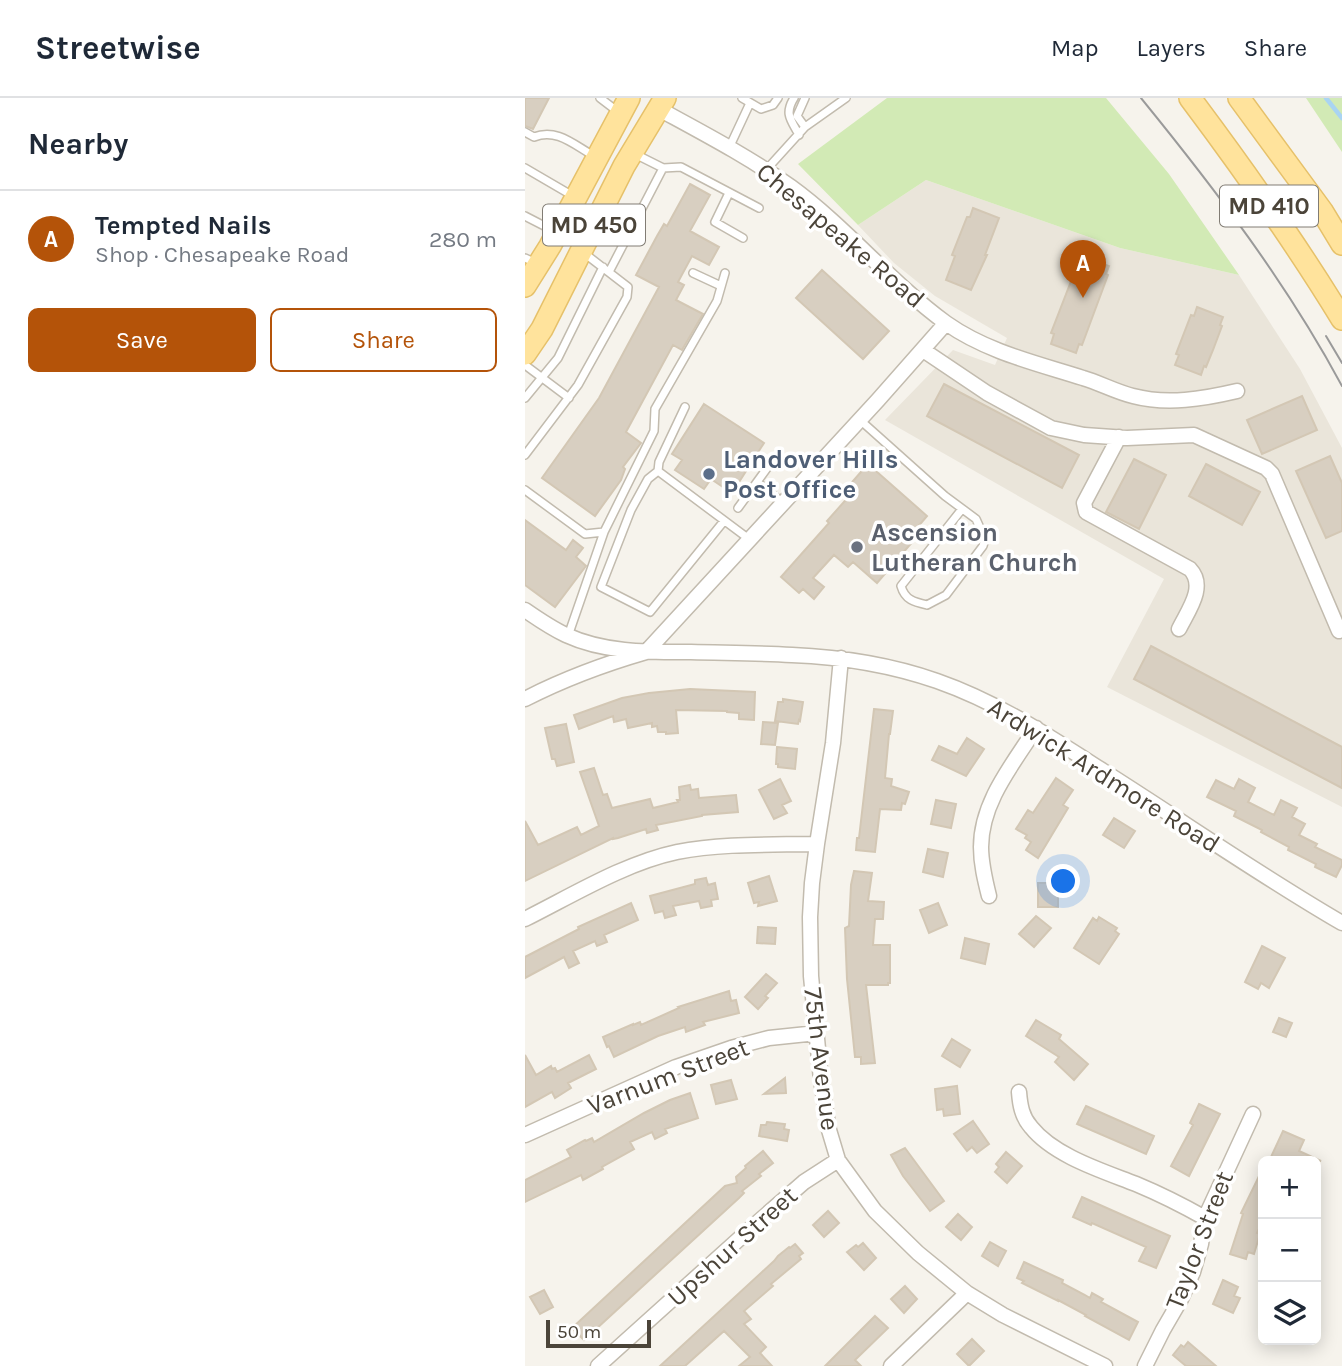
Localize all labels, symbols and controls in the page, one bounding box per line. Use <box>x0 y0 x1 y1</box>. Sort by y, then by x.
text: Streetwise <box>35 29 201 67</box>
text: Map <box>1051 34 1099 62</box>
text: Layers <box>1137 34 1206 62</box>
text: Share <box>1244 34 1307 62</box>
text: Nearby <box>28 126 128 162</box>
street label: Chesapeake Road <box>750 156 931 315</box>
road number: MD 410 <box>1220 186 1318 226</box>
road number: MD 450 <box>543 204 645 246</box>
text: Tempted Nails <box>95 210 272 241</box>
text: A <box>44 226 58 253</box>
text: 280 m <box>429 226 497 253</box>
pin: A <box>1060 240 1106 298</box>
text: Shop · Chesapeake Road <box>95 241 349 268</box>
button: Save <box>28 308 256 372</box>
button: Share <box>270 308 497 372</box>
place label: Landover Hills Post Office <box>723 444 898 505</box>
marker: Landover Hills Post Office <box>701 466 717 482</box>
place label: Ascension Lutheran Church <box>871 517 1078 578</box>
marker: Ascension Lutheran Church <box>849 539 865 555</box>
street label: Ardwick Ardmore Road <box>982 691 1225 859</box>
your location <box>1046 864 1080 898</box>
street label: 75th Avenue <box>797 986 846 1132</box>
street label: Varnum Street <box>583 1031 754 1122</box>
map controls <box>1258 1156 1321 1345</box>
button: + <box>1258 1156 1321 1219</box>
street label: Taylor Street <box>1159 1166 1240 1314</box>
street label: Upshur Street <box>661 1180 804 1313</box>
button: − <box>1258 1219 1321 1282</box>
button: layers <box>1258 1282 1321 1345</box>
scale bar <box>546 1317 651 1349</box>
text: 50 m <box>557 1321 601 1343</box>

